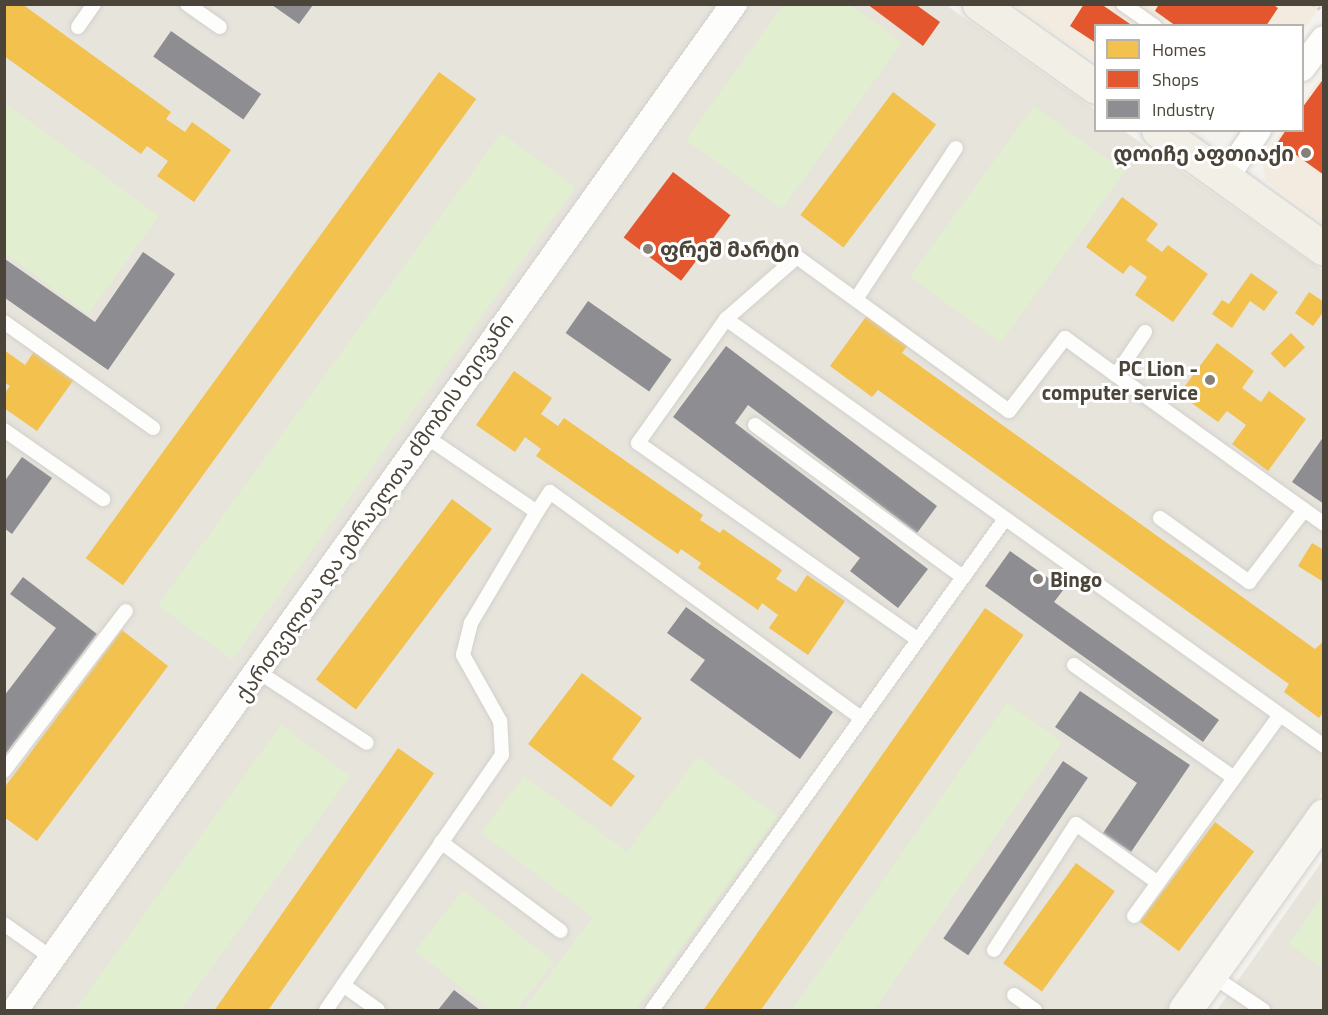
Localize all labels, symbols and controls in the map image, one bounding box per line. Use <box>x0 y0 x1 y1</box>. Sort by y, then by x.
legend <box>1094 24 1304 132</box>
text: Homes <box>1152 36 1206 63</box>
text: Shops <box>1152 66 1199 93</box>
text: Industry <box>1152 96 1215 123</box>
place label: დოიჩე აფთიაქი <box>1113 140 1294 166</box>
marker: დოიჩე აფთიაქი <box>1299 146 1313 160</box>
place label: ფრეშ მარტი <box>660 236 799 262</box>
marker: ფრეშ მარტი <box>641 242 655 256</box>
street label: ქართველთა და ებრაელთა ძმობის ხეივანი <box>230 308 518 706</box>
place label: PC Lion - computer service <box>1042 355 1198 405</box>
marker: PC Lion - computer service <box>1203 373 1217 387</box>
place label: Bingo <box>1050 566 1102 592</box>
marker: Bingo <box>1031 572 1045 586</box>

